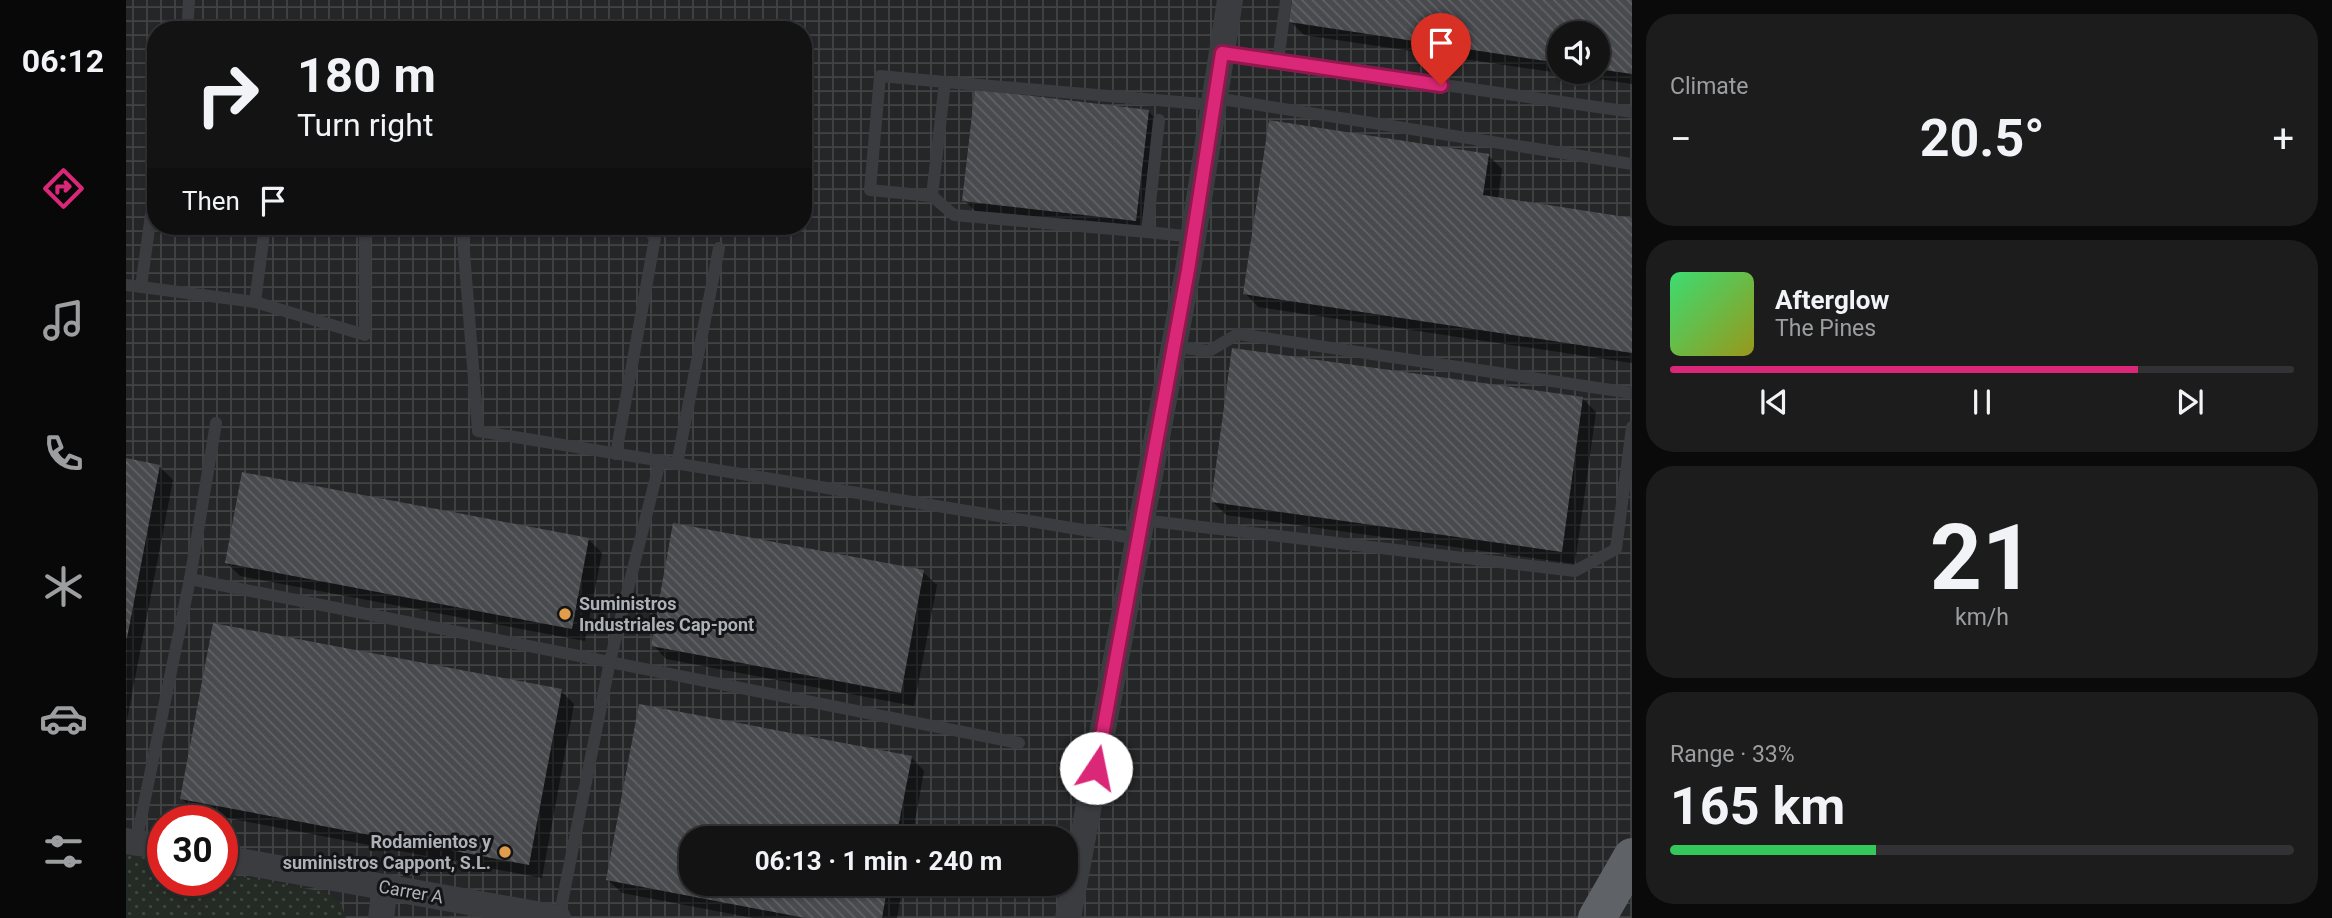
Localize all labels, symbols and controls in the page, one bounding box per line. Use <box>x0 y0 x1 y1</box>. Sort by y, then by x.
pin <box>1411 13 1471 85</box>
map controls <box>1547 21 1610 84</box>
button: sound <box>1547 21 1610 84</box>
icon: arrive <box>1422 24 1460 62</box>
text: 06:12 <box>22 42 104 80</box>
text: 180 m <box>297 47 436 104</box>
icon: right <box>182 49 273 140</box>
text: Climate <box>1670 73 1749 100</box>
text: Turn right <box>297 106 433 144</box>
text: 20.5° <box>1920 108 2045 169</box>
text: − <box>1670 117 1692 161</box>
text: + <box>2272 117 2294 161</box>
icon: directions <box>39 164 88 213</box>
icon: arrive <box>254 182 292 220</box>
text: Then <box>182 186 240 216</box>
text: Afterglow <box>1775 285 1889 315</box>
icon: music <box>39 296 88 345</box>
text: The Pines <box>1775 315 1876 342</box>
icon: previous <box>1755 383 1793 421</box>
icon: pause <box>1963 383 2001 421</box>
icon: next <box>2171 383 2209 421</box>
icon: phone <box>39 429 88 478</box>
text: 21 <box>1930 505 2034 611</box>
icon: climate <box>39 562 88 611</box>
place label: Suministros Industriales Cap-pont <box>579 593 754 635</box>
text: km/h <box>1955 604 2009 631</box>
marker: Suministros Industriales Cap-pont <box>557 606 573 622</box>
icon: car <box>39 694 88 743</box>
position arrow <box>1059 731 1133 805</box>
text: Range · 33% <box>1670 741 1795 768</box>
text: 165 km <box>1670 776 1845 837</box>
speed limit sign: 30 <box>147 805 238 896</box>
icon: filters <box>39 827 88 876</box>
place label: Rodamientos y suministros Cappont, S.L. <box>283 831 492 873</box>
marker: Rodamientos y suministros Cappont, S.L. <box>497 844 513 860</box>
text: 06:13 · 1 min · 240 m <box>755 846 1002 876</box>
street label: Carrer A <box>377 875 445 908</box>

